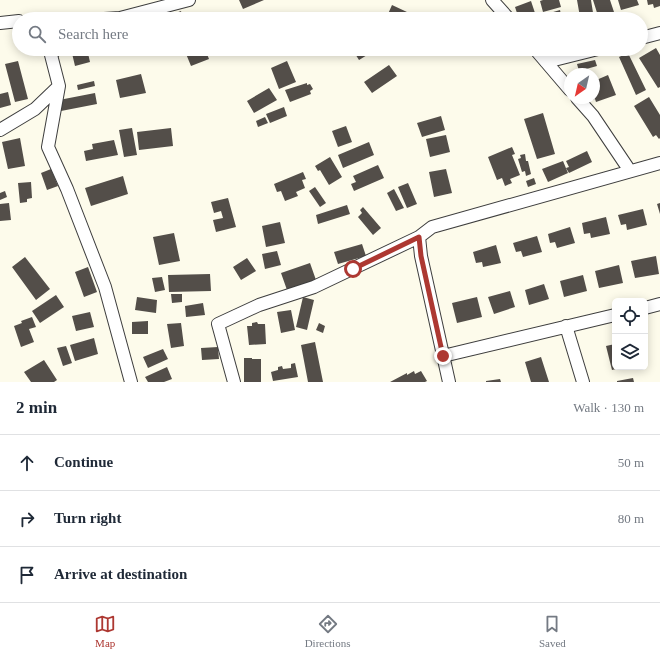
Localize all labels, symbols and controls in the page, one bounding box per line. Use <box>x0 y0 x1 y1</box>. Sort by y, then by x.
search box <box>12 12 648 56</box>
icon: search <box>26 23 48 45</box>
text: Search here <box>58 26 128 42</box>
north arrow <box>564 68 600 104</box>
route start <box>344 260 362 278</box>
map controls <box>612 298 648 370</box>
button: locate <box>612 298 648 334</box>
button: layers <box>612 334 648 370</box>
route end <box>434 347 452 365</box>
text: 2 min <box>16 398 57 417</box>
text: Walk · 130 m <box>573 400 644 415</box>
icon: ahead <box>16 452 38 474</box>
text: Continue <box>54 454 113 470</box>
text: 50 m <box>618 455 644 470</box>
icon: right <box>16 508 38 530</box>
text: Turn right <box>54 510 121 526</box>
text: 80 m <box>618 511 644 526</box>
icon: arrive <box>16 564 38 586</box>
text: Arrive at destination <box>54 566 187 582</box>
tab: Map <box>94 613 116 649</box>
tab: Directions <box>305 613 350 649</box>
tab: Saved <box>539 613 566 649</box>

